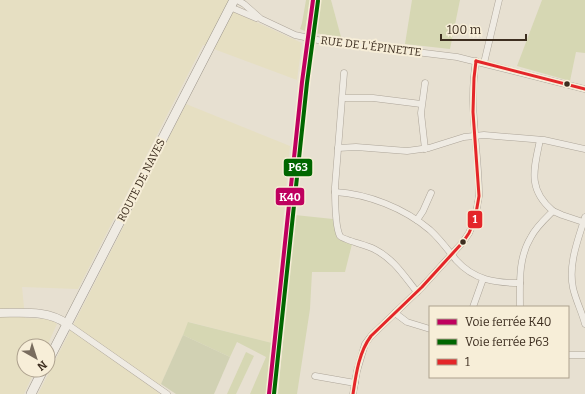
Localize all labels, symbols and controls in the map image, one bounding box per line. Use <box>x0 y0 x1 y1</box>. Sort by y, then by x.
scale bar <box>441 16 526 42</box>
text: 100 m <box>447 23 482 37</box>
street label: RUE DE L'ÉPINETTE <box>320 33 422 59</box>
unlabelled marker <box>562 79 572 89</box>
street label: ROUTE DE NAVES <box>115 136 168 224</box>
line badge: P63 <box>283 158 313 177</box>
text: P63 <box>288 161 308 174</box>
line badge: K40 <box>275 187 305 206</box>
text: K40 <box>279 191 301 204</box>
line badge: 1 <box>467 210 483 229</box>
text: 1 <box>473 213 478 226</box>
unlabelled marker <box>458 237 468 247</box>
legend <box>429 306 569 378</box>
text: Voie ferrée K40 <box>465 315 551 329</box>
text: Voie ferrée P63 <box>465 335 549 349</box>
north arrow <box>16 338 56 378</box>
text: 1 <box>465 355 470 369</box>
text: N <box>34 358 49 373</box>

